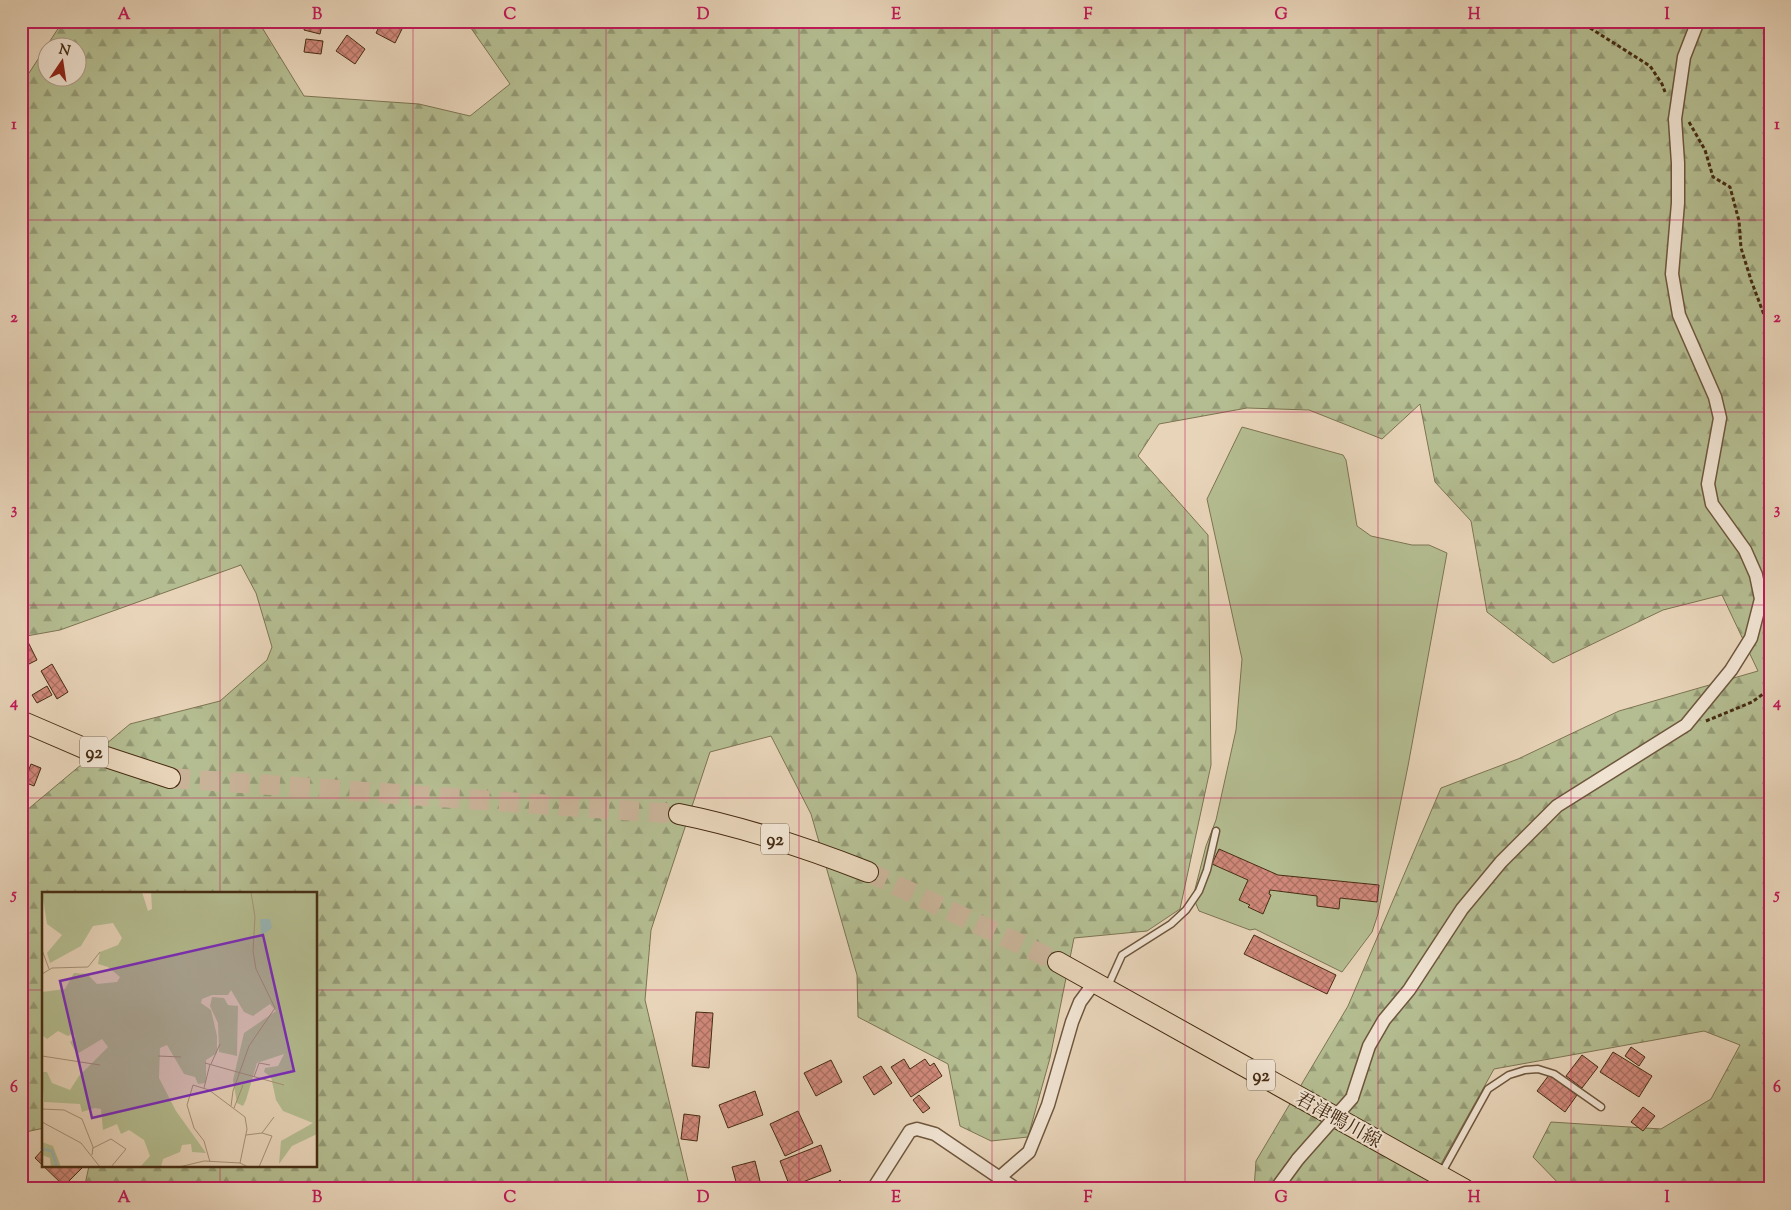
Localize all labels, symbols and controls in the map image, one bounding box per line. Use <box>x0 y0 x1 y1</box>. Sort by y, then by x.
text: A <box>118 4 131 27</box>
text: B <box>312 4 322 27</box>
text: C <box>504 4 517 27</box>
text: D <box>697 4 710 27</box>
text: E <box>891 4 901 27</box>
text: F <box>1084 4 1093 27</box>
text: G <box>1274 4 1288 27</box>
text: H <box>1468 4 1481 27</box>
text: I <box>1664 4 1670 27</box>
north arrow <box>38 38 88 88</box>
text: N <box>57 40 72 62</box>
text: 1 <box>11 114 17 137</box>
text: 1 <box>1774 114 1780 137</box>
text: 2 <box>10 307 18 330</box>
text: 2 <box>1773 307 1781 330</box>
text: 3 <box>11 499 18 522</box>
text: 3 <box>1774 499 1781 522</box>
text: 4 <box>9 692 18 715</box>
text: 4 <box>1772 692 1781 715</box>
road number: 92 <box>80 736 108 768</box>
road number: 92 <box>761 824 789 854</box>
text: 5 <box>9 884 17 907</box>
text: 5 <box>1772 884 1780 907</box>
inset map <box>42 892 318 1168</box>
road number: 92 <box>1247 1060 1275 1090</box>
text: 6 <box>10 1077 18 1100</box>
text: 6 <box>1773 1077 1781 1100</box>
street label: 君津鴨川線 <box>1290 1086 1386 1156</box>
text: A <box>118 1187 131 1210</box>
text: B <box>312 1187 322 1210</box>
text: C <box>504 1187 517 1210</box>
text: D <box>697 1187 710 1210</box>
text: E <box>891 1187 901 1210</box>
text: F <box>1084 1187 1093 1210</box>
text: G <box>1274 1187 1288 1210</box>
text: H <box>1468 1187 1481 1210</box>
text: I <box>1664 1187 1670 1210</box>

